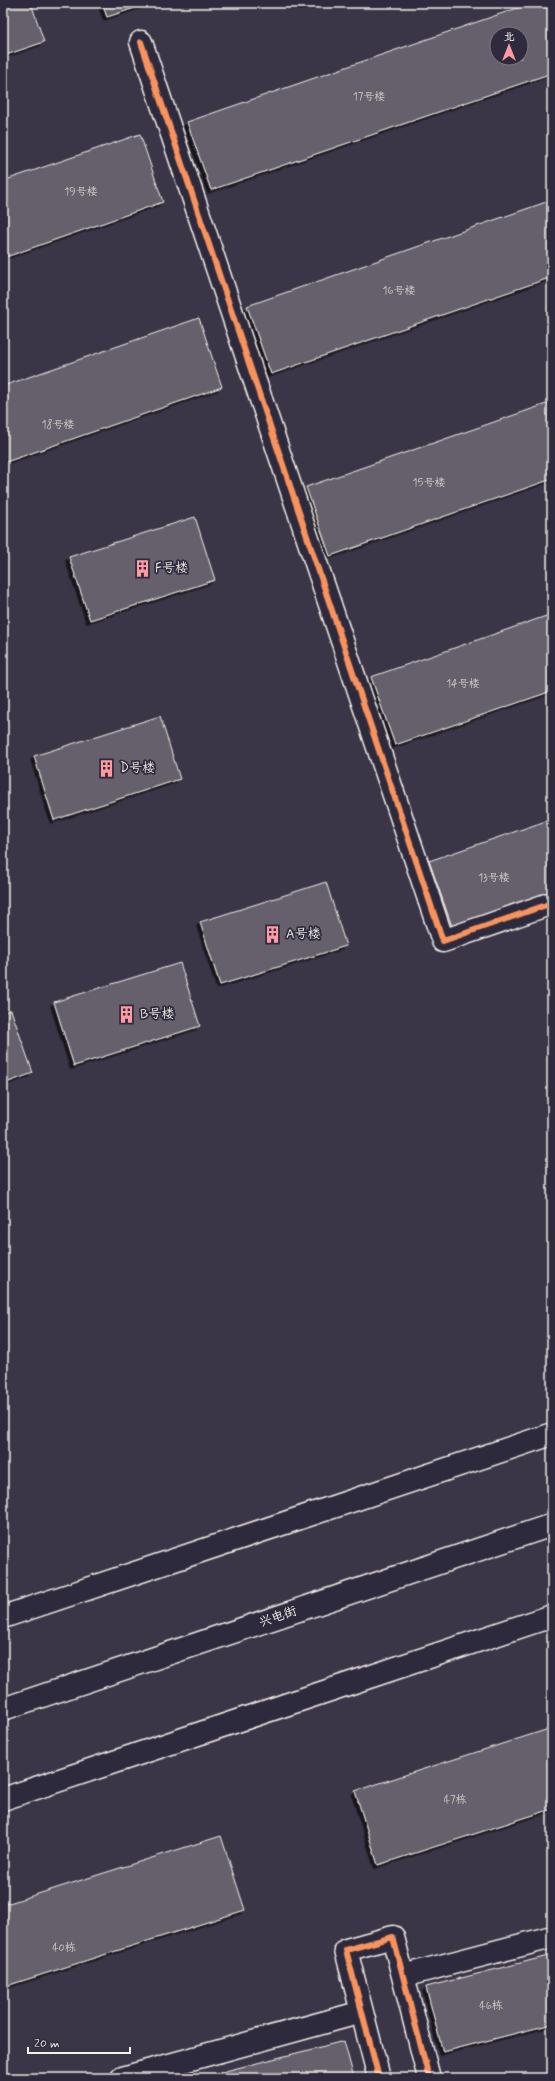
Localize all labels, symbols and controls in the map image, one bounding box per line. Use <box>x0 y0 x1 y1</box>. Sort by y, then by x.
north arrow <box>489 26 529 66</box>
text: 北 <box>504 30 515 44</box>
house number: 17号楼 <box>353 90 385 104</box>
house number: 19号楼 <box>64 185 98 199</box>
house number: 16号楼 <box>383 284 416 298</box>
house number: 18号楼 <box>42 418 74 432</box>
house number: 15号楼 <box>413 476 445 490</box>
building icon: F号楼 <box>132 558 152 578</box>
place label: F号楼 <box>155 560 188 577</box>
house number: 14号楼 <box>446 677 480 691</box>
building icon: D号楼 <box>97 758 117 778</box>
place label: D号楼 <box>120 760 155 777</box>
house number: 13号楼 <box>478 871 510 885</box>
building icon: A号楼 <box>263 924 283 944</box>
place label: A号楼 <box>286 926 321 943</box>
building icon: B号楼 <box>117 1004 137 1024</box>
place label: B号楼 <box>140 1006 174 1023</box>
street label: 兴电街 <box>257 1603 299 1631</box>
house number: 47栋 <box>444 1793 466 1807</box>
house number: 40栋 <box>52 1941 76 1955</box>
house number: 46栋 <box>479 1999 503 2013</box>
scale bar <box>28 2029 130 2055</box>
text: 20 m <box>34 2036 60 2052</box>

